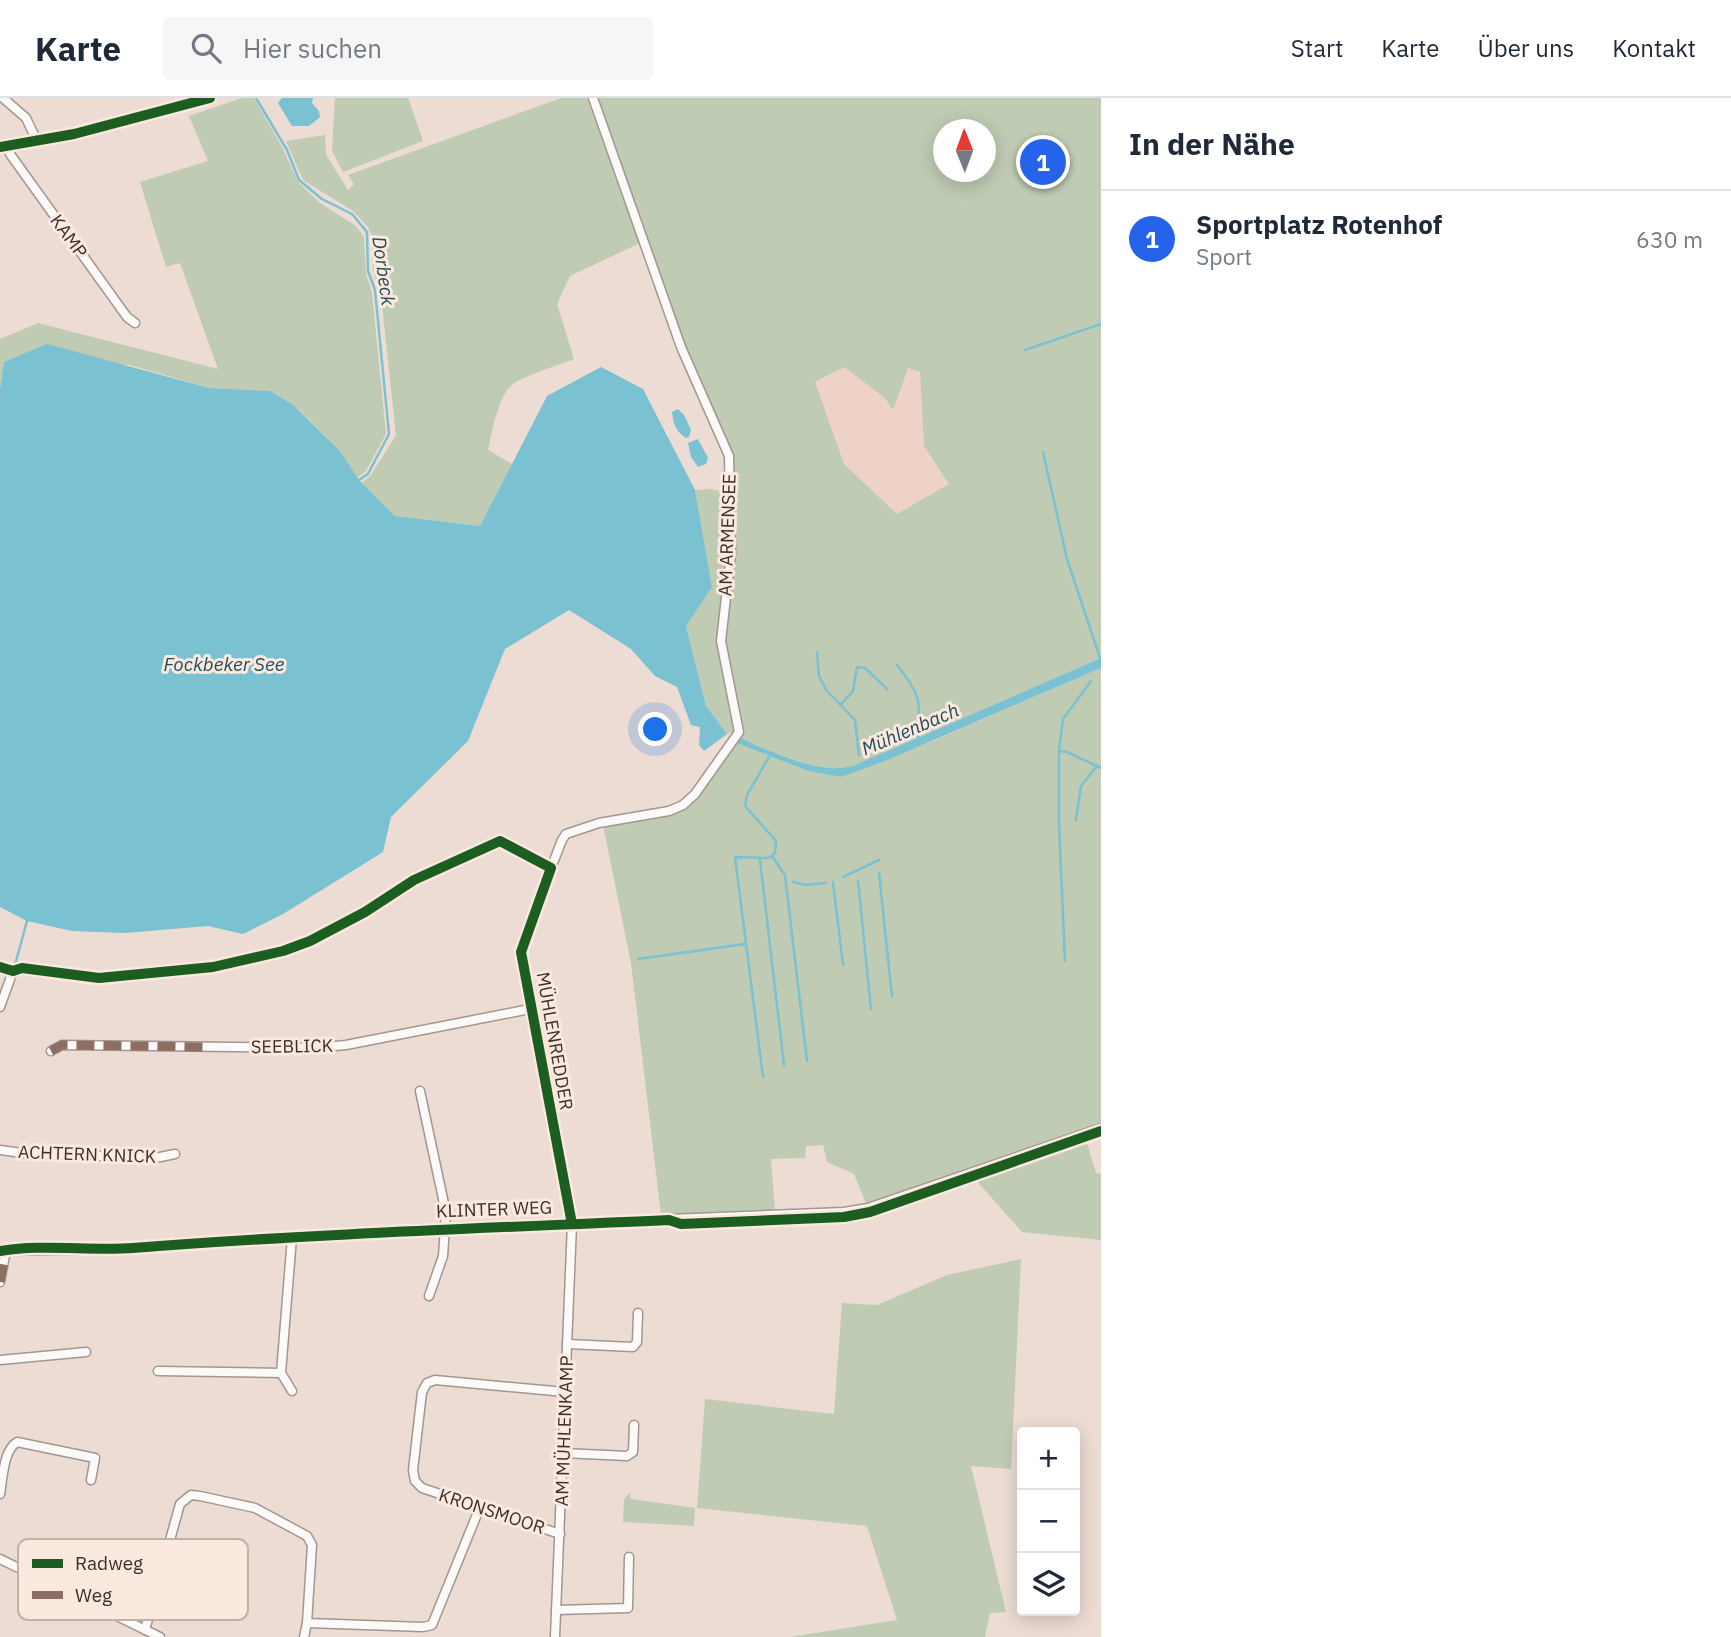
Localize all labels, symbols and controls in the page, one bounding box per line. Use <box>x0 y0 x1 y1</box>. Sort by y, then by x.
search box <box>163 17 653 80</box>
text: Karte <box>35 27 121 70</box>
icon: search <box>187 29 225 67</box>
text: Hier suchen <box>243 31 382 65</box>
text: Start <box>1291 32 1343 64</box>
text: Karte <box>1381 32 1439 64</box>
text: Über uns <box>1477 32 1574 64</box>
text: Kontakt <box>1612 32 1696 64</box>
north arrow <box>933 119 996 182</box>
text: In der Nähe <box>1129 124 1295 163</box>
pin: 1 <box>1020 136 1066 188</box>
text: Sportplatz Rotenhof <box>1196 207 1442 241</box>
street label: KAMP <box>45 210 93 262</box>
text: 1 <box>1145 224 1159 254</box>
text: 630 m <box>1636 224 1703 254</box>
water label: Dorbeck <box>367 235 401 308</box>
text: Sport <box>1196 241 1252 271</box>
street label: AM ARMENSEE <box>713 473 741 597</box>
water label: Fockbeker See <box>164 652 285 676</box>
water label: Mühlenbach <box>858 698 962 760</box>
your location <box>638 712 672 746</box>
street label: MÜHLENREDDER <box>532 970 578 1112</box>
street label: SEEBLICK <box>251 1034 334 1058</box>
street label: ACHTERN KNICK <box>17 1140 157 1168</box>
street label: KLINTER WEG <box>436 1195 552 1223</box>
street label: AM MÜHLENKAMP <box>550 1355 578 1507</box>
map controls <box>1017 1427 1080 1616</box>
button: + <box>1017 1427 1080 1490</box>
street label: KRONSMOOR <box>436 1483 548 1539</box>
button: − <box>1017 1490 1080 1553</box>
legend <box>18 1539 248 1620</box>
text: Radweg <box>75 1551 143 1575</box>
button: layers <box>1017 1553 1080 1616</box>
text: Weg <box>75 1583 112 1607</box>

